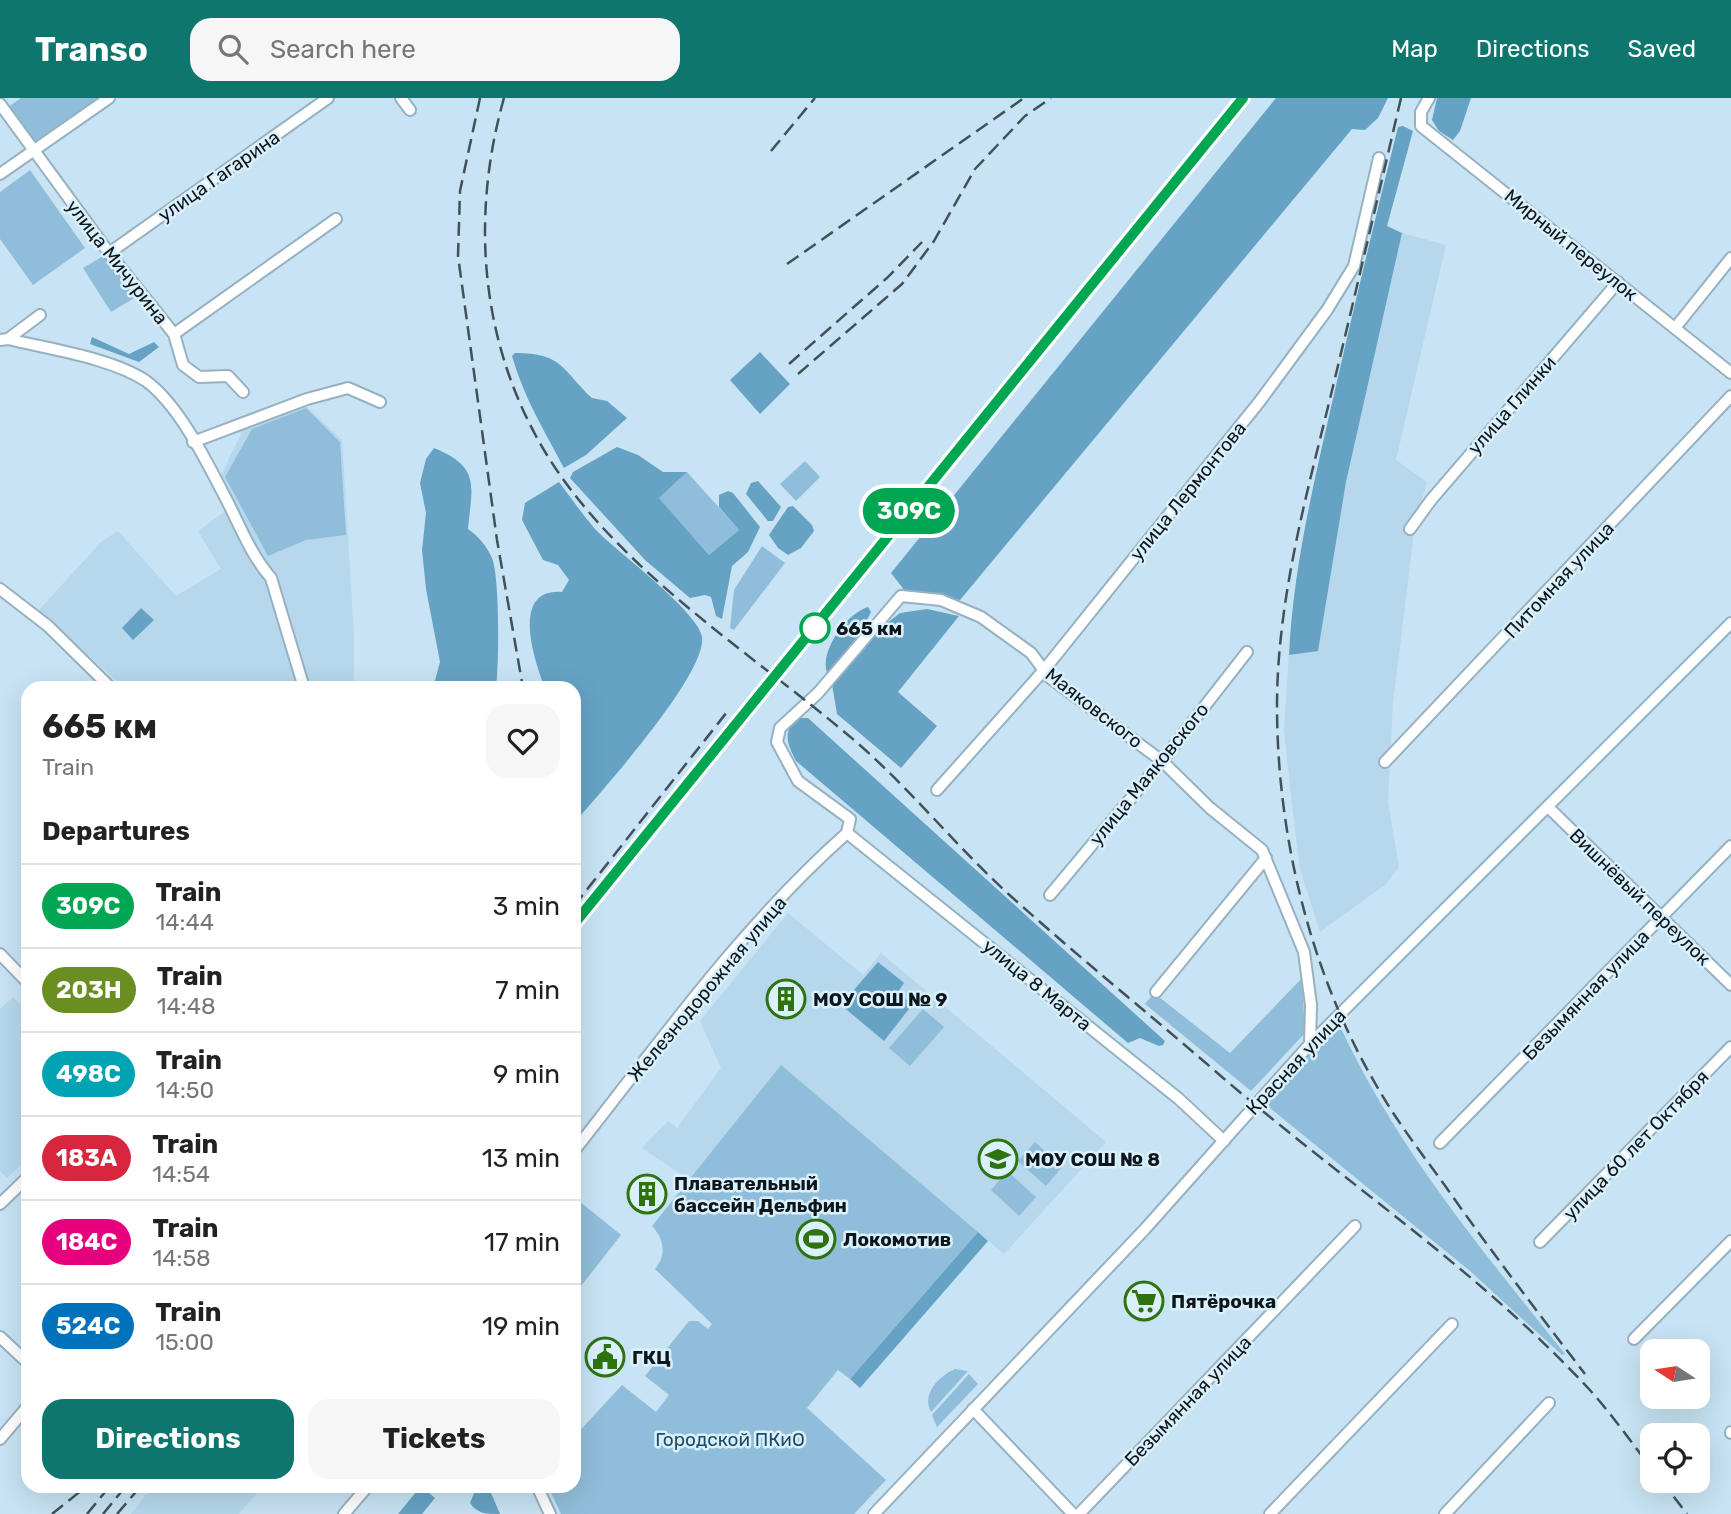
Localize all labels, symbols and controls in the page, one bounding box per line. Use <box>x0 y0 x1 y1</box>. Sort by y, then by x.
search box <box>190 18 680 81</box>
text: Transo <box>35 30 148 69</box>
icon: search <box>214 30 252 68</box>
text: Search here <box>270 34 416 65</box>
text: Map <box>1391 35 1438 63</box>
text: Directions <box>1476 35 1589 63</box>
text: Saved <box>1627 35 1696 63</box>
street label: улица Гагарина <box>154 125 284 227</box>
street label: Мирный переулок <box>1500 184 1642 306</box>
street label: улица Мичурина <box>61 195 173 329</box>
street label: улица Глинки <box>1463 351 1561 459</box>
street label: улица Лермонтова <box>1125 417 1251 565</box>
line badge: 309С <box>860 488 958 534</box>
text: 309С <box>877 497 941 525</box>
street label: Питомная улица <box>1499 517 1619 643</box>
marker: 665 км <box>800 613 830 643</box>
place label: 665 км <box>836 617 902 640</box>
street label: Маяковского <box>1041 663 1147 753</box>
street label: улица Маяковского <box>1085 698 1213 850</box>
button: heart <box>486 704 560 778</box>
text: 665 км <box>42 707 157 746</box>
text: Train <box>42 753 94 781</box>
text: Departures <box>42 816 190 847</box>
street label: Вишнёвый переулок <box>1565 824 1715 970</box>
text: Train <box>155 877 221 908</box>
text: 3 min <box>493 891 560 922</box>
text: 309С <box>56 892 120 920</box>
street label: Железнодорожная улица <box>623 892 791 1086</box>
text: 14:44 <box>155 908 214 936</box>
street label: Безымянная улица <box>1518 925 1654 1065</box>
street label: улица 8 Марта <box>978 934 1096 1036</box>
text: Train <box>157 961 223 992</box>
text: 7 min <box>495 975 560 1006</box>
text: 203Н <box>56 976 122 1004</box>
building icon: МОУ СОШ № 9 <box>765 978 807 1020</box>
place label: МОУ СОШ № 9 <box>813 988 948 1011</box>
text: 14:48 <box>157 992 216 1020</box>
street label: Красная улица <box>1241 1004 1351 1120</box>
text: Train <box>156 1045 222 1076</box>
text: 9 min <box>493 1059 560 1090</box>
text: 498С <box>56 1060 121 1088</box>
street label: улица 60 лет Октября <box>1558 1065 1714 1225</box>
text: 14:50 <box>156 1076 214 1104</box>
text: Train <box>152 1129 218 1160</box>
school or university icon: МОУ СОШ № 8 <box>977 1138 1019 1180</box>
text: 13 min <box>482 1143 560 1174</box>
text: 183А <box>56 1144 117 1172</box>
place label: МОУ СОШ № 8 <box>1025 1148 1160 1171</box>
text: 14:54 <box>152 1160 210 1188</box>
place label: Плавательный бассейн Дельфин <box>674 1172 847 1217</box>
building icon: Плавательный бассейн Дельфин <box>626 1173 668 1215</box>
text: Train <box>152 1213 219 1244</box>
sports icon: Локомотив <box>795 1218 837 1260</box>
text: 17 min <box>484 1227 560 1258</box>
text: 184С <box>56 1228 117 1256</box>
place label: Локомотив <box>843 1228 951 1251</box>
text: 14:58 <box>152 1244 211 1272</box>
supermarket icon: Пятёрочка <box>1123 1280 1165 1322</box>
place label: Пятёрочка <box>1171 1290 1276 1313</box>
text: Train <box>155 1297 221 1328</box>
text: 19 min <box>482 1311 560 1342</box>
text: 524С <box>56 1312 120 1340</box>
text: 15:00 <box>155 1328 214 1356</box>
street label: Безымянная улица <box>1120 1331 1256 1471</box>
public building icon: ГКЦ <box>584 1336 626 1378</box>
north arrow <box>1640 1339 1710 1409</box>
map controls <box>1640 1339 1710 1493</box>
place label: ГКЦ <box>632 1346 671 1369</box>
button: Directions <box>42 1399 294 1479</box>
button: Tickets <box>308 1399 560 1479</box>
button: locate <box>1640 1423 1710 1493</box>
park label: Городской ПКиО <box>655 1428 805 1451</box>

